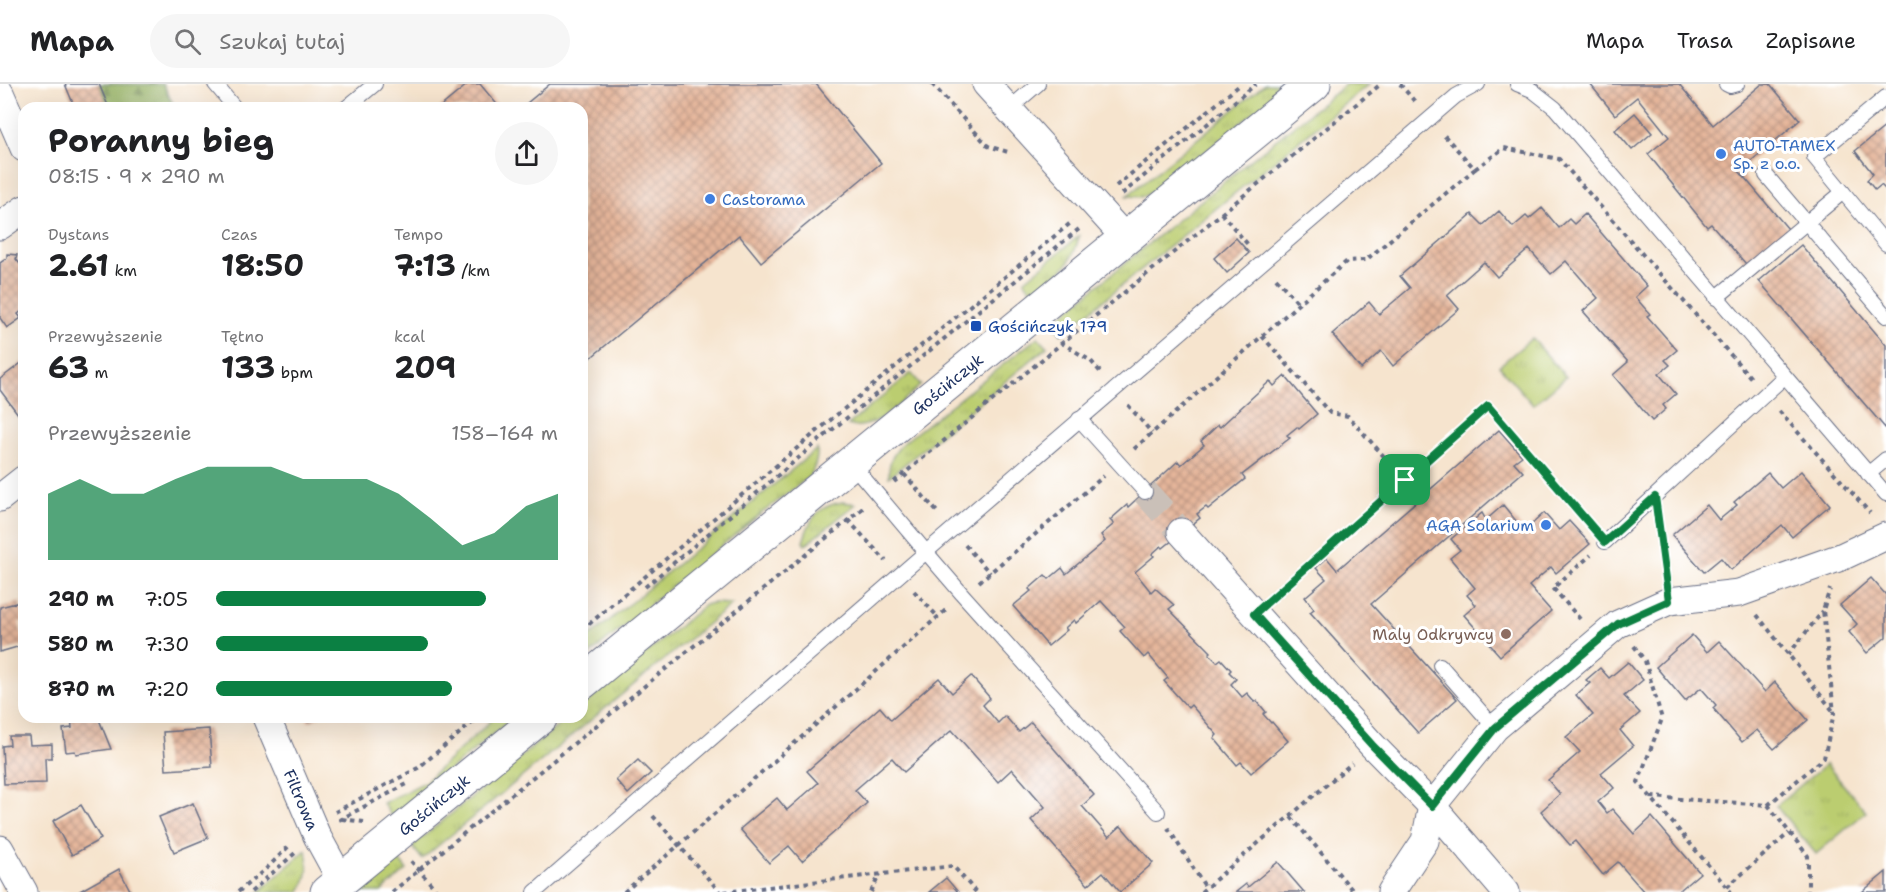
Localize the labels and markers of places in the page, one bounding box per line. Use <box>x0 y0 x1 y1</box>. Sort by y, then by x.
place label: AUTO-TAMEX Sp. z o.o. <box>1733 135 1836 174</box>
marker: AUTO-TAMEX Sp. z o.o. <box>1714 147 1728 161</box>
place label: Castorama <box>722 189 805 210</box>
marker: Castorama <box>703 192 717 206</box>
place label: Gościńczyk 179 <box>988 316 1107 337</box>
marker: Gościńczyk 179 <box>969 319 983 333</box>
pin <box>1379 454 1430 505</box>
place label: AGA Solarium <box>1426 515 1534 536</box>
marker: AGA Solarium <box>1539 518 1553 532</box>
place label: Maly Odkrywcy <box>1372 624 1494 645</box>
marker: Maly Odkrywcy <box>1499 627 1513 641</box>

